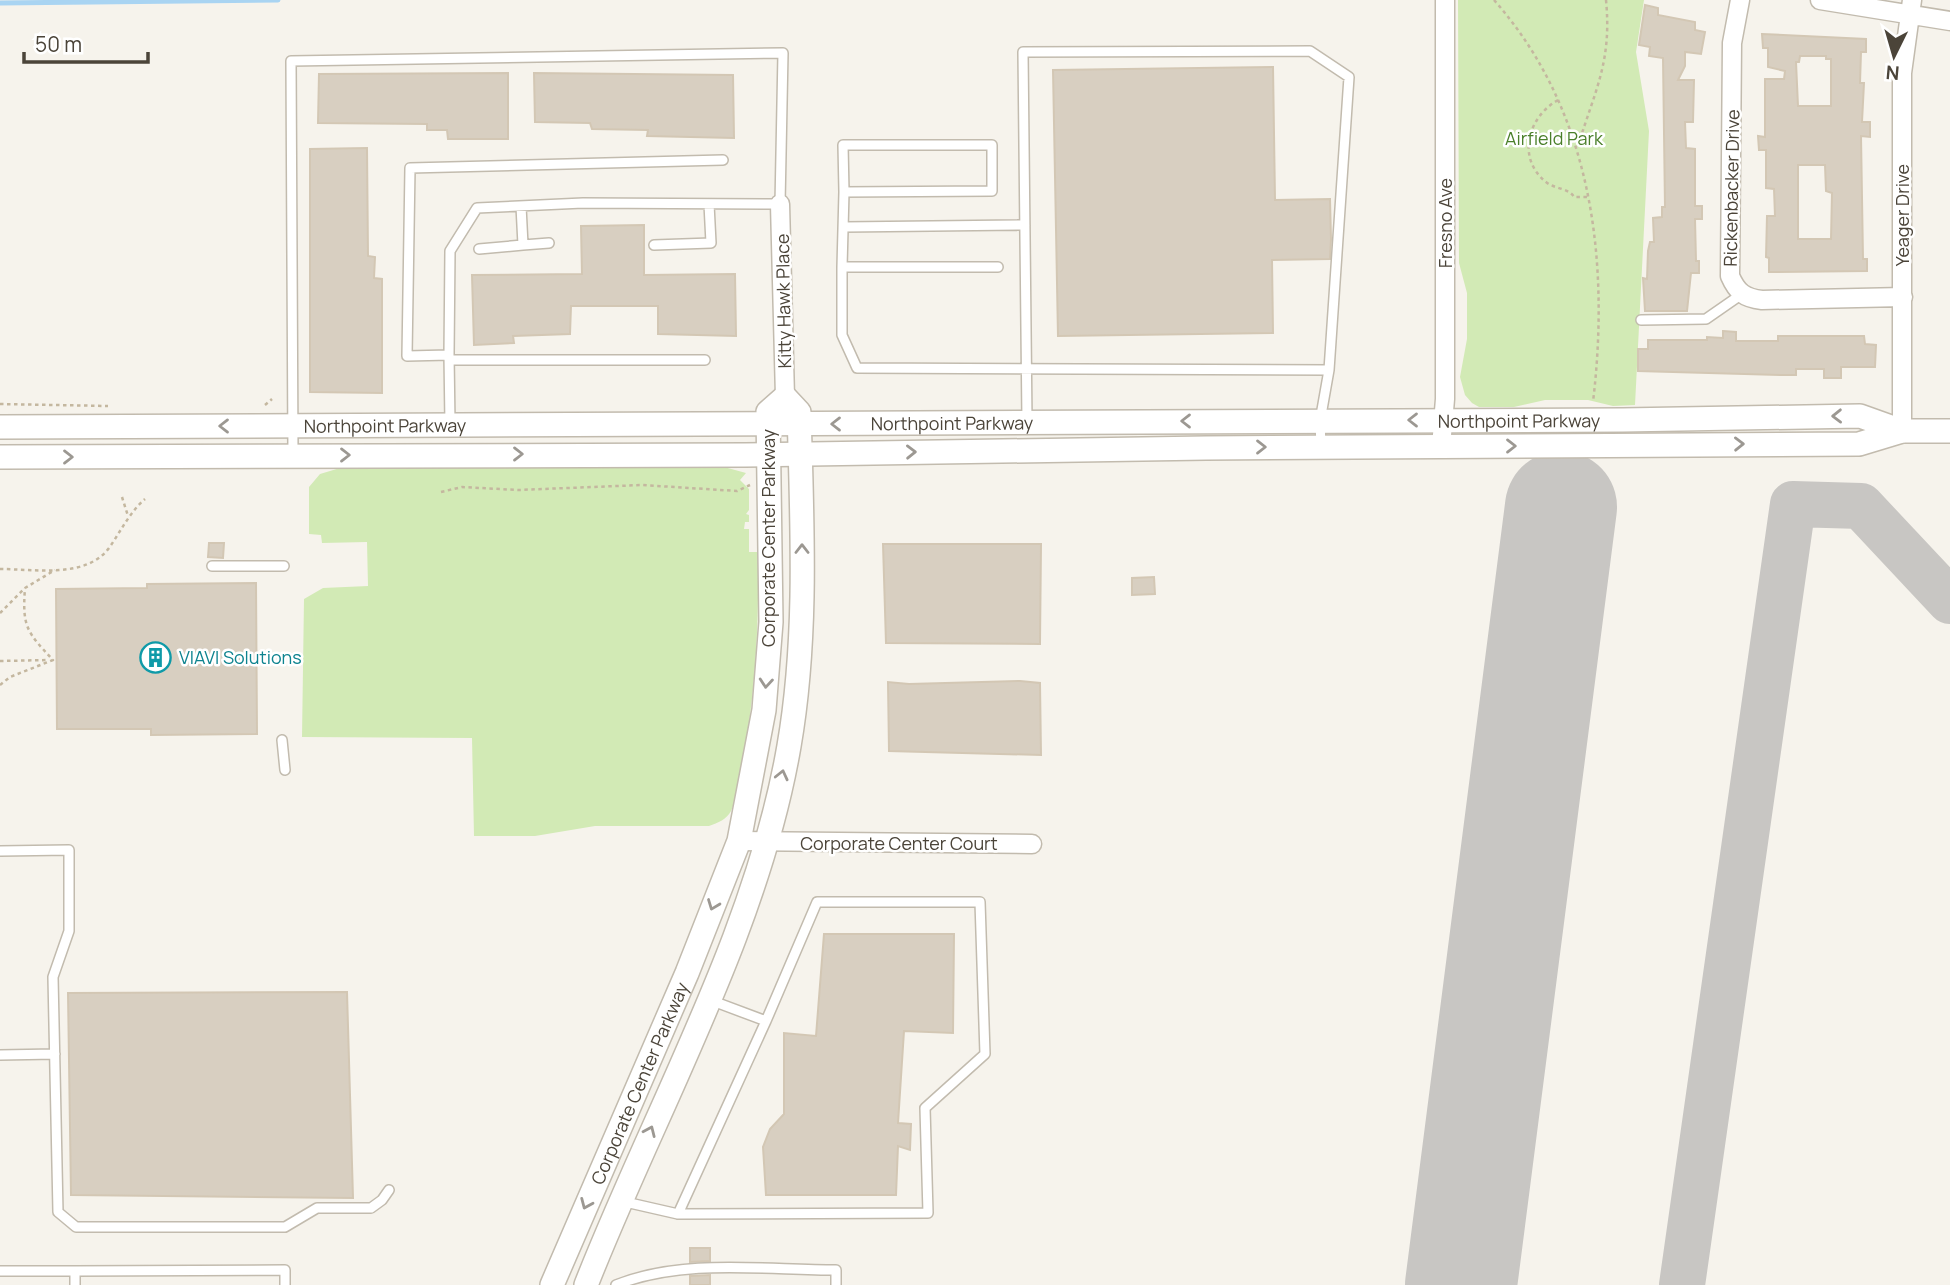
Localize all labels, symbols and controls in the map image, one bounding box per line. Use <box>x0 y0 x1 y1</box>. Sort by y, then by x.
scale bar <box>24 21 149 65</box>
north arrow <box>1859 21 1929 91</box>
text: 50 m <box>35 30 82 58</box>
text: N <box>1885 59 1900 86</box>
street label: Rickenbacker Drive <box>1718 109 1744 267</box>
park label: Airfield Park <box>1505 126 1604 150</box>
street label: Yeager Drive <box>1890 164 1914 266</box>
street label: Fresno Ave <box>1433 178 1457 268</box>
street label: Kitty Hawk Place <box>770 233 796 369</box>
street label: Northpoint Parkway <box>1438 408 1601 433</box>
one-way arrow <box>1831 408 1841 424</box>
street label: Northpoint Parkway <box>871 411 1034 435</box>
one-way arrow <box>1407 412 1418 428</box>
street label: Northpoint Parkway <box>304 413 467 438</box>
one-way arrow <box>1180 413 1190 429</box>
one-way arrow <box>830 416 840 432</box>
one-way arrow <box>219 418 229 434</box>
street label: Corporate Center Parkway <box>756 429 780 647</box>
one-way arrow <box>1734 436 1745 452</box>
one-way arrow <box>1507 438 1517 454</box>
one-way arrow <box>1255 440 1266 455</box>
one-way arrow <box>906 444 916 460</box>
one-way arrow <box>513 446 524 462</box>
one-way arrow <box>340 447 350 463</box>
one-way arrow <box>63 449 74 465</box>
one-way arrow <box>794 543 810 554</box>
building icon: VIAVI Solutions <box>139 640 173 674</box>
place label: VIAVI Solutions <box>179 645 302 669</box>
one-way arrow <box>759 678 774 689</box>
one-way arrow <box>774 769 789 781</box>
street label: Corporate Center Court <box>800 831 998 855</box>
one-way arrow <box>708 898 722 910</box>
street label: Corporate Center Parkway <box>585 978 694 1188</box>
one-way arrow <box>642 1126 656 1139</box>
one-way arrow <box>580 1197 594 1209</box>

